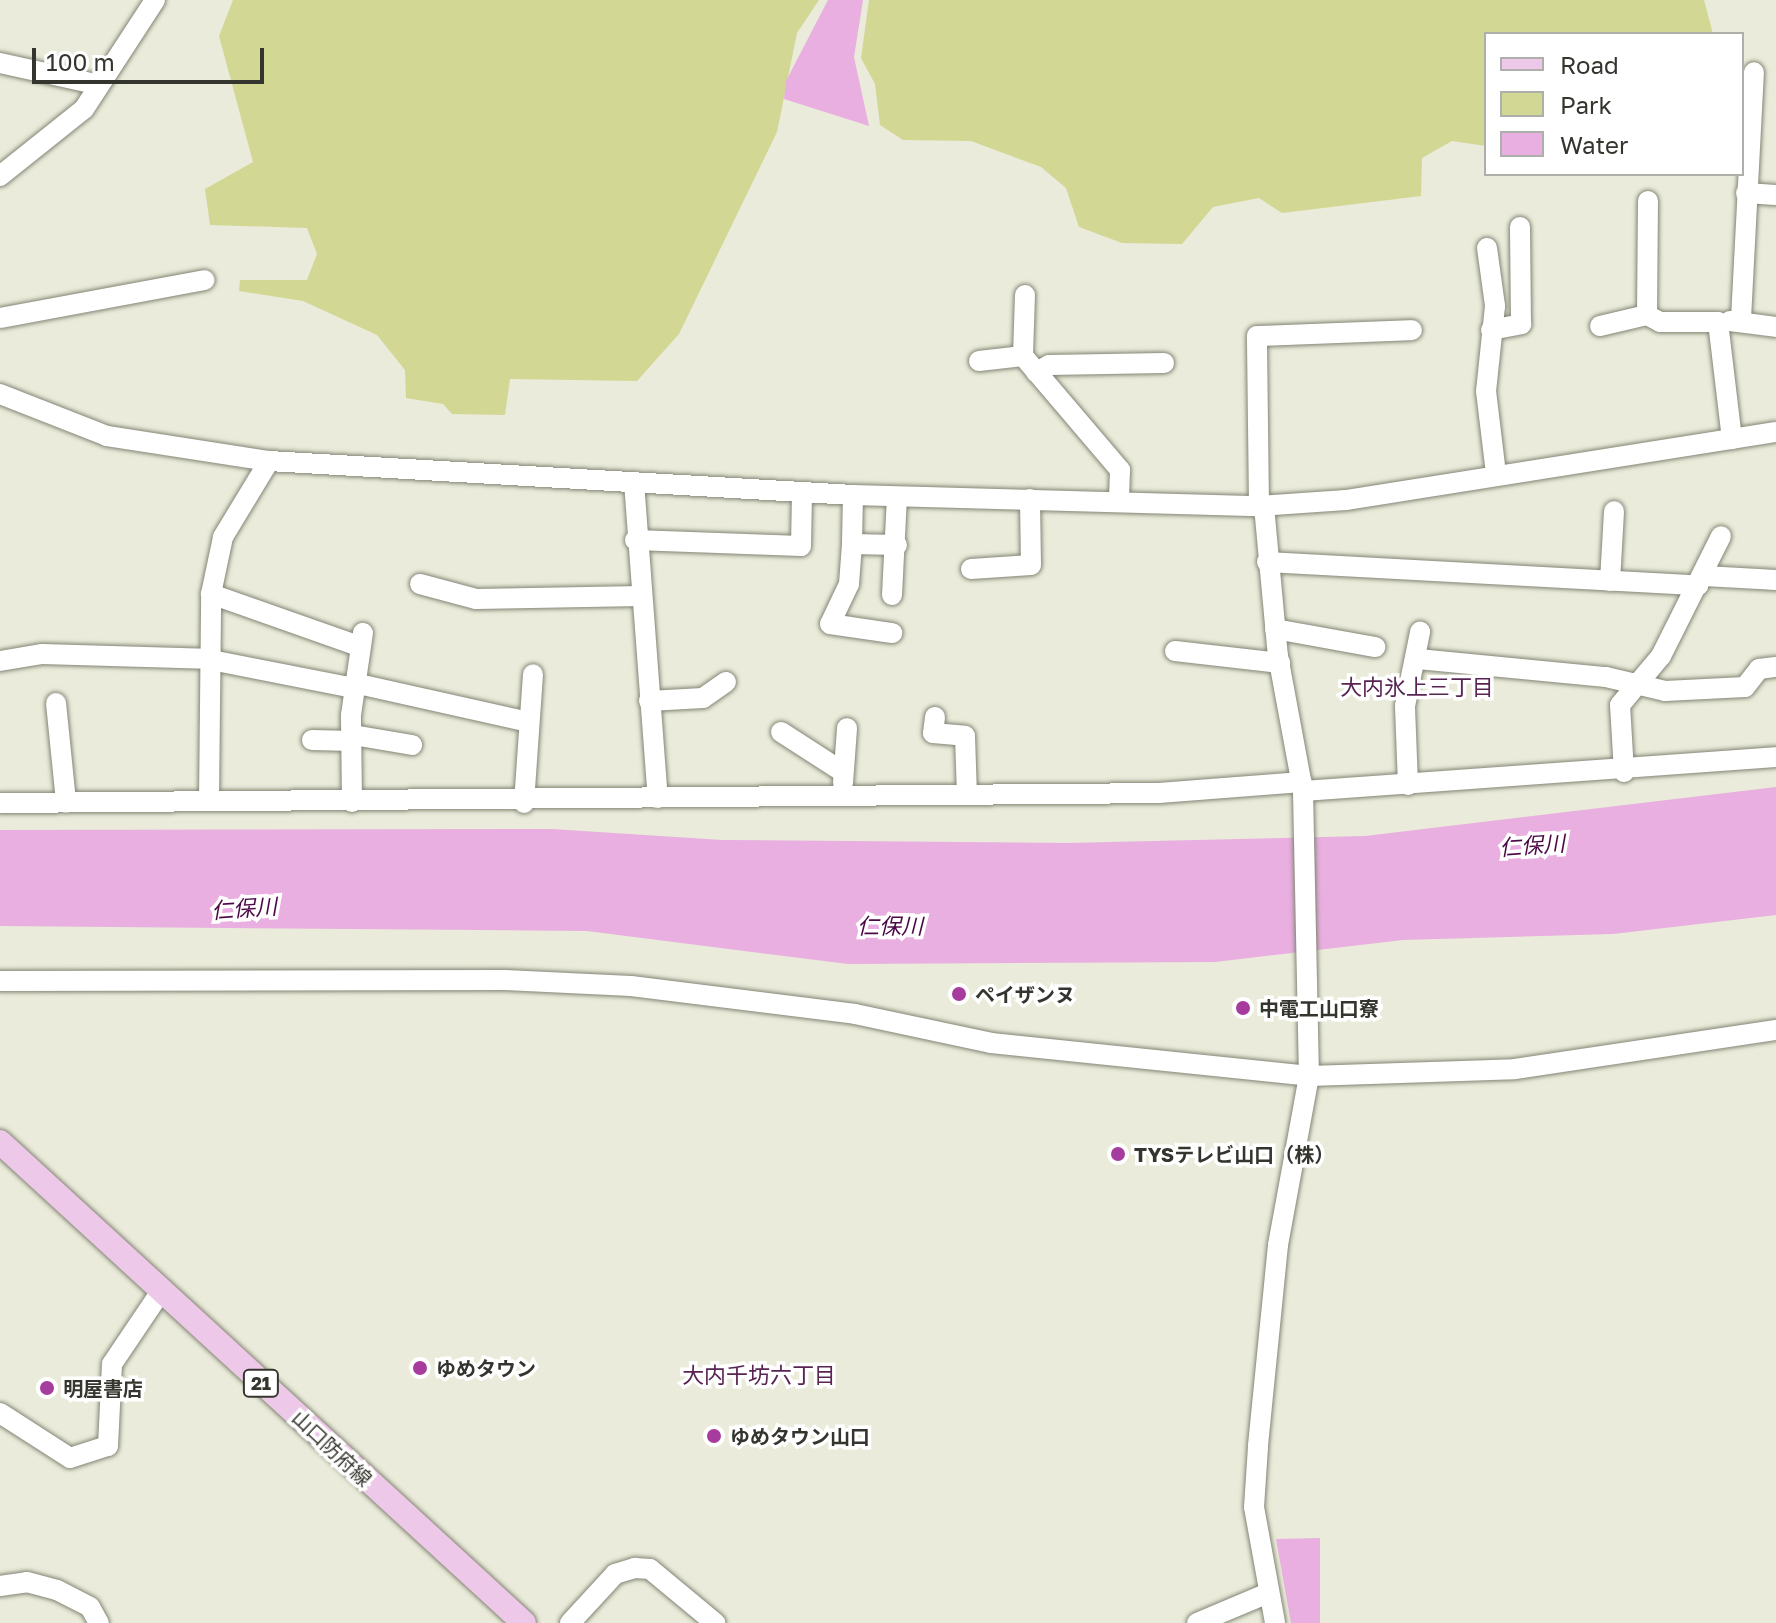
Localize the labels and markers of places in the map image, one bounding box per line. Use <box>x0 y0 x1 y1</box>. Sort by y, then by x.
place label: ペイザンヌ <box>975 982 1075 1006</box>
marker: ペイザンヌ <box>950 985 968 1003</box>
place label: 中電工山口寮 <box>1259 996 1379 1020</box>
marker: 中電工山口寮 <box>1234 999 1252 1017</box>
place label: TYSテレビ山口（株） <box>1134 1142 1334 1166</box>
marker: TYSテレビ山口（株） <box>1109 1145 1127 1163</box>
place label: ゆめタウン <box>436 1356 536 1380</box>
marker: ゆめタウン <box>411 1359 429 1377</box>
place label: 明屋書店 <box>63 1376 143 1400</box>
marker: 明屋書店 <box>38 1379 56 1397</box>
place label: ゆめタウン山口 <box>730 1424 870 1448</box>
marker: ゆめタウン山口 <box>705 1427 723 1445</box>

